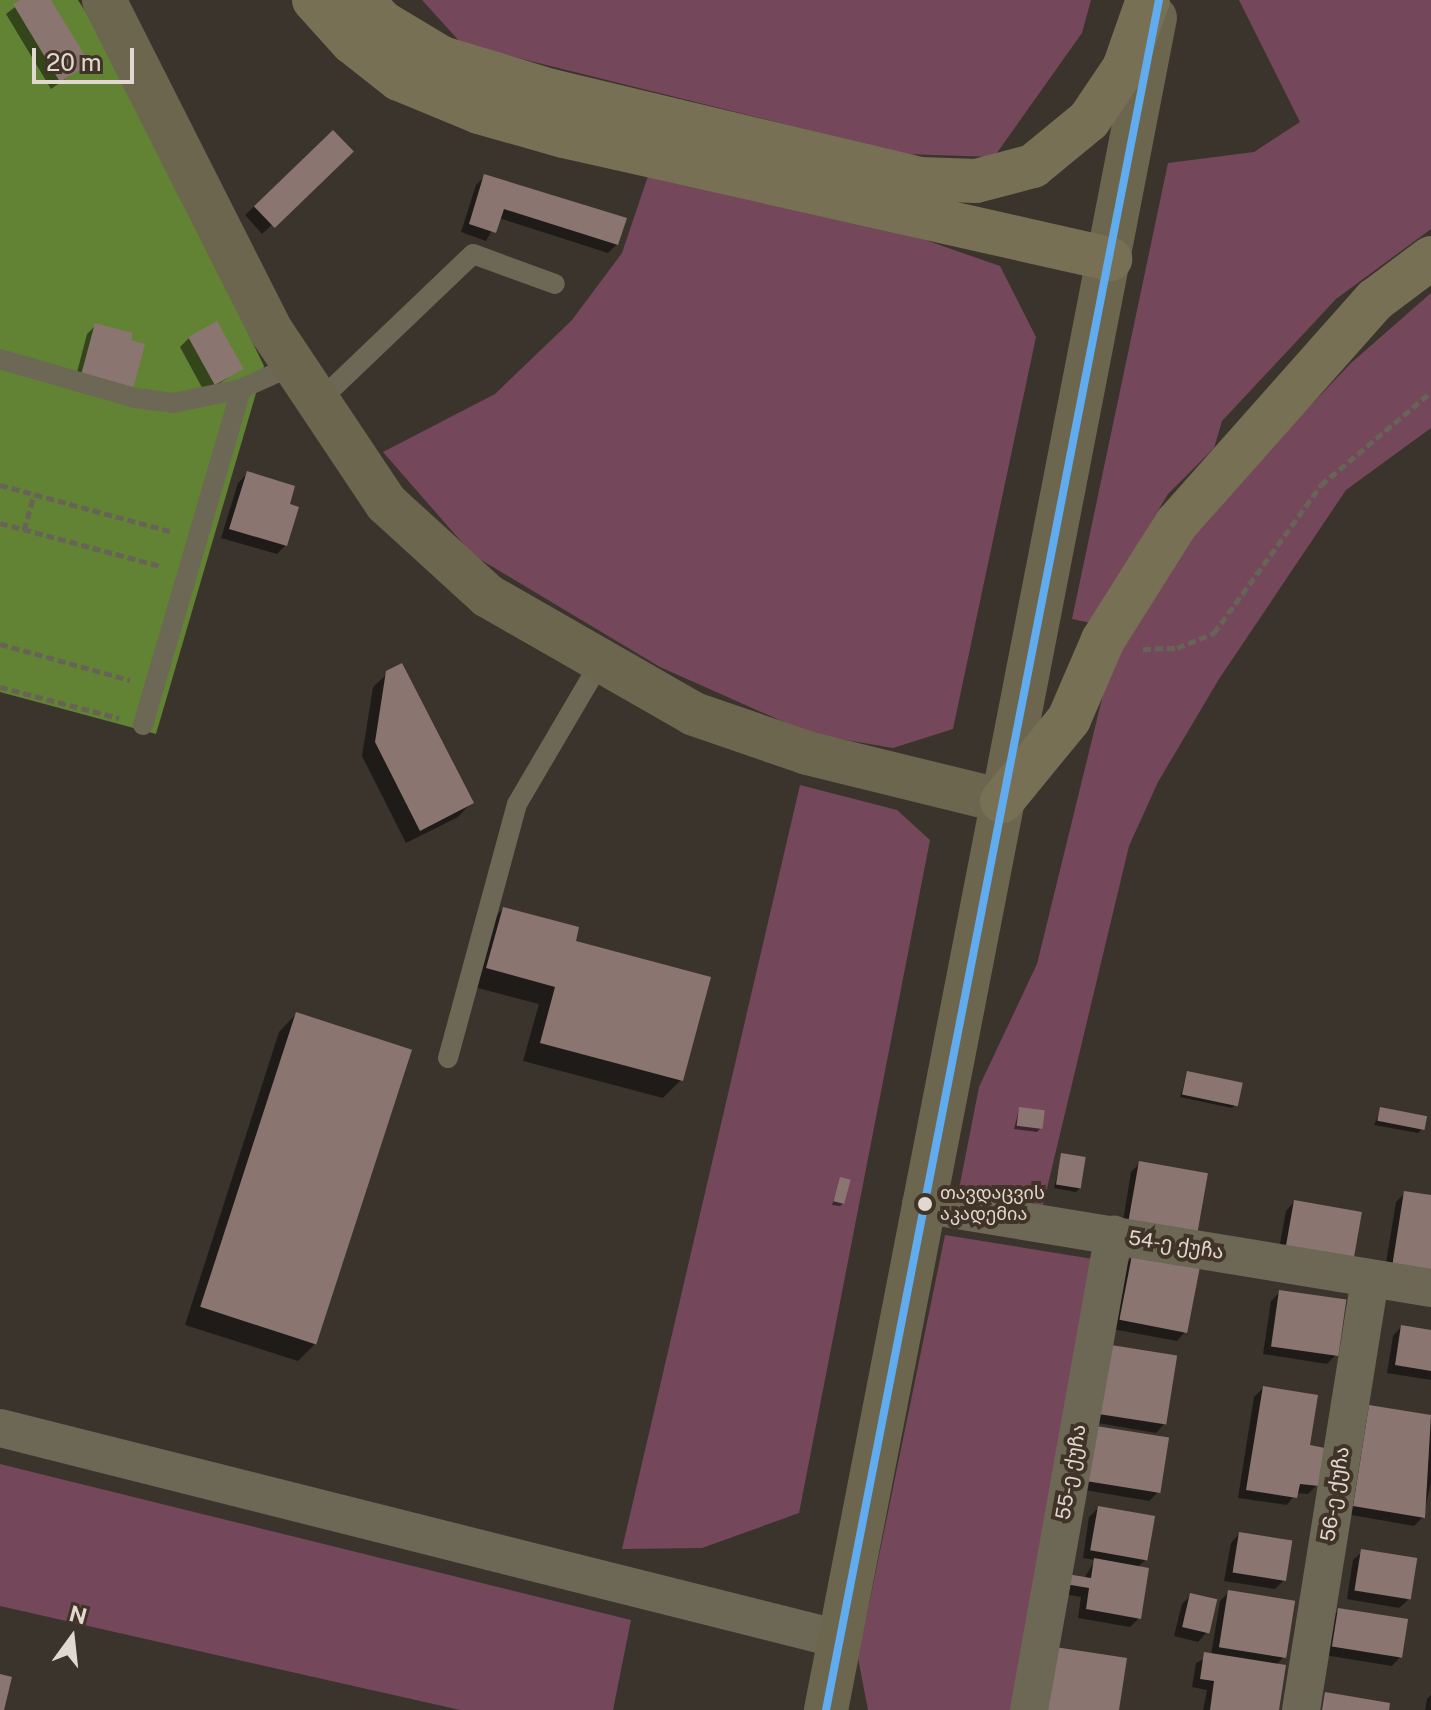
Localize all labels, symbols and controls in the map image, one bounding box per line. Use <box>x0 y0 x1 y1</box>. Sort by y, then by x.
scale bar <box>36 32 138 82</box>
text: 20 m <box>46 48 102 76</box>
place label: თავდაცვის აკადემია <box>940 1183 1045 1226</box>
marker: თავდაცვის აკადემია <box>917 1196 933 1212</box>
street label: 54-ე ქუჩა <box>1127 1226 1225 1264</box>
street label: 55-ე ქუჩა <box>1051 1422 1091 1522</box>
street label: 56-ე ქუჩა <box>1316 1445 1354 1543</box>
north arrow <box>32 1598 112 1678</box>
text: N <box>67 1600 90 1630</box>

